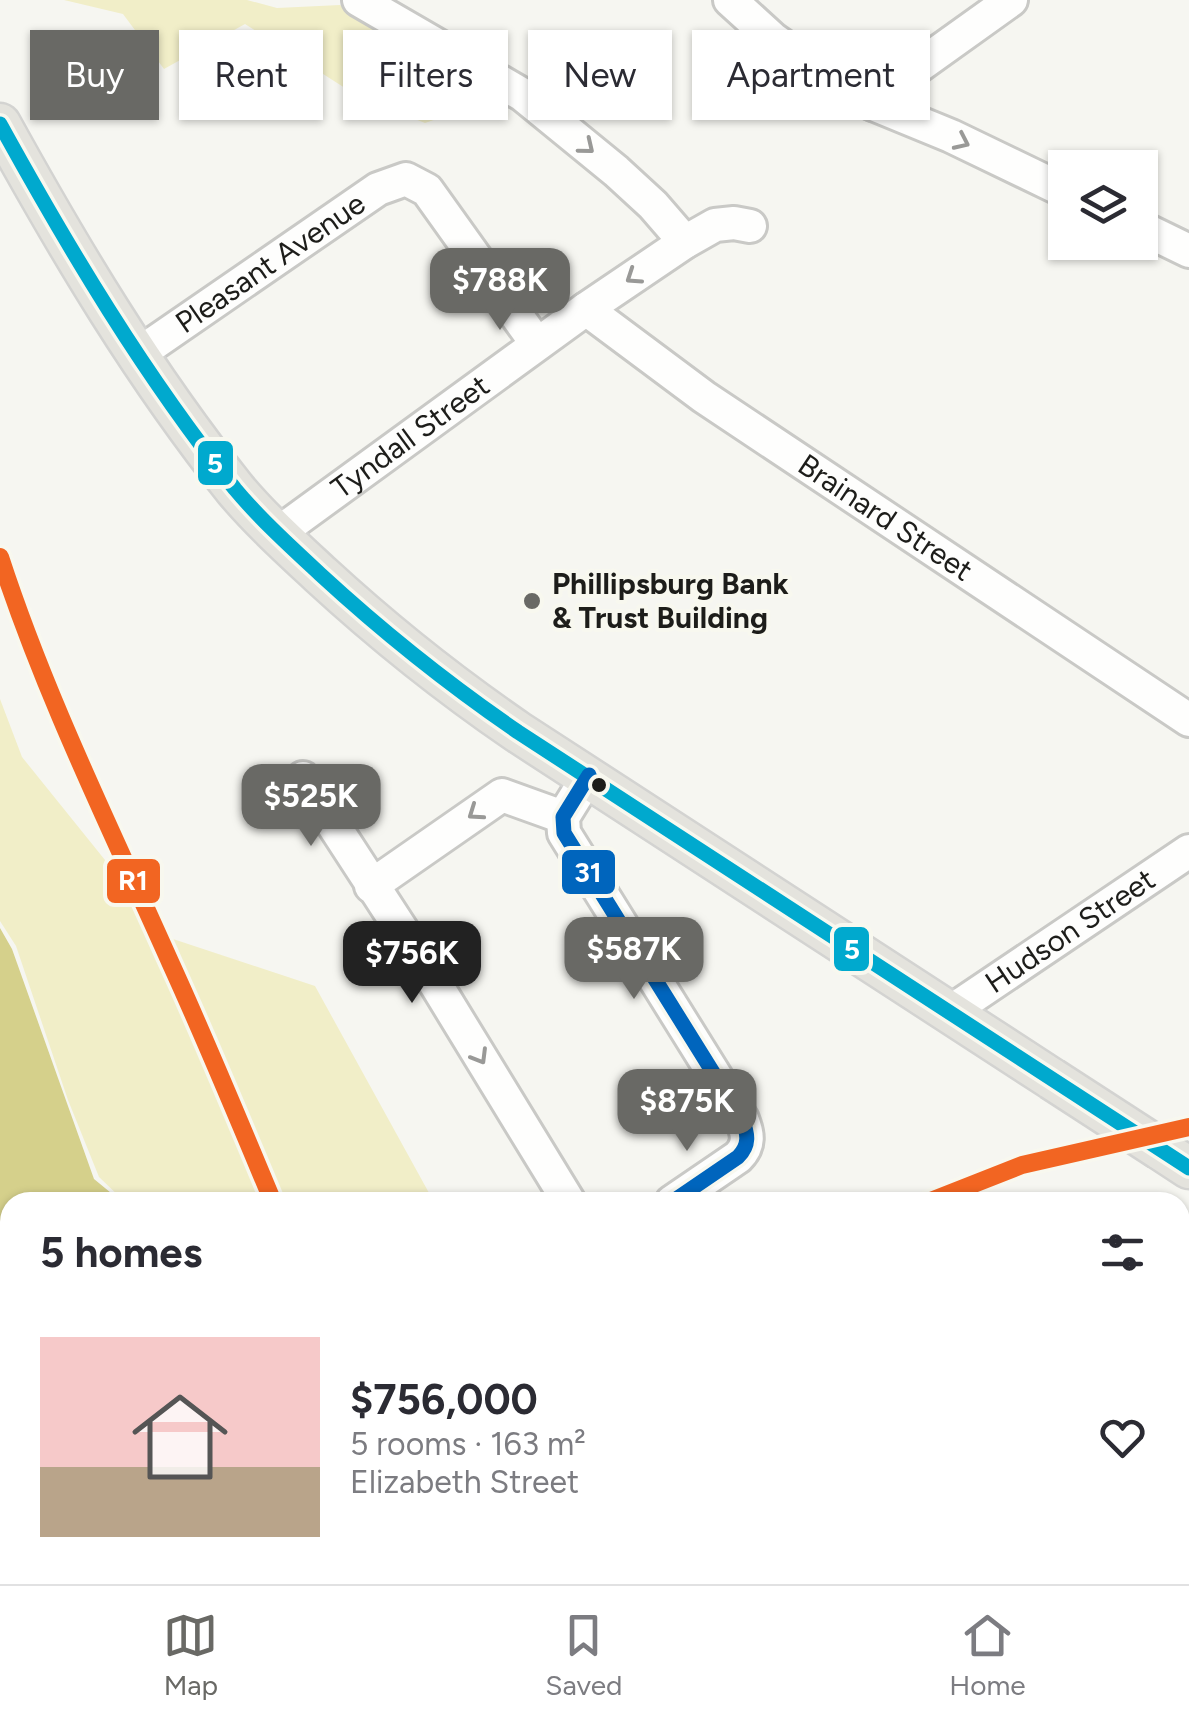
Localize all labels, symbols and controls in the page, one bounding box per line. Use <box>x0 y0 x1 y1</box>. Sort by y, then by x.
chip: Buy <box>30 30 159 120</box>
chip: Rent <box>179 30 323 120</box>
chip: Filters <box>343 30 508 120</box>
chip: New <box>528 30 672 120</box>
chip: Apartment <box>692 30 930 120</box>
one-way arrow <box>952 130 970 150</box>
one-way arrow <box>575 135 593 153</box>
map controls <box>1048 150 1158 260</box>
button: layers <box>1048 150 1158 260</box>
street label: Pleasant Avenue <box>168 184 372 341</box>
pin: $788K <box>430 248 570 333</box>
text: $788K <box>452 261 548 299</box>
one-way arrow <box>626 265 645 283</box>
street label: Tyndall Street <box>324 367 496 506</box>
line badge: 5 <box>196 439 235 487</box>
text: 5 <box>207 446 223 480</box>
street label: Brainard Street <box>791 446 980 589</box>
place label: Phillipsburg Bank & Trust Building <box>552 565 789 636</box>
marker: Phillipsburg Bank & Trust Building <box>521 590 543 612</box>
pin: $525K <box>241 764 381 849</box>
unlabelled marker <box>589 775 609 795</box>
text: $525K <box>264 777 358 815</box>
one-way arrow <box>468 801 487 819</box>
line badge: 31 <box>560 848 617 896</box>
text: 31 <box>574 855 602 889</box>
line badge: R1 <box>105 857 162 905</box>
street label: Hudson Street <box>978 860 1162 1001</box>
text: R1 <box>118 863 148 897</box>
pin: $587K <box>564 917 704 1002</box>
pin: $756K <box>342 921 482 1006</box>
line badge: 5 <box>832 925 871 973</box>
text: $587K <box>586 930 682 968</box>
text: 5 <box>844 932 860 966</box>
text: $756K <box>365 934 459 972</box>
one-way arrow <box>468 1046 487 1064</box>
pin: $875K <box>617 1069 757 1154</box>
text: $875K <box>639 1082 735 1120</box>
icon: filters <box>1095 1225 1150 1280</box>
text: 5 homes <box>40 1227 202 1278</box>
text: $756,000 <box>350 1374 538 1425</box>
icon: home <box>120 1377 240 1497</box>
icon: heart <box>1095 1410 1150 1465</box>
text: 5 rooms · 163 m² <box>350 1425 586 1463</box>
text: Elizabeth Street <box>350 1463 579 1501</box>
tab: Map <box>163 1608 218 1702</box>
tab: Saved <box>545 1608 622 1702</box>
tab: Home <box>949 1608 1026 1702</box>

